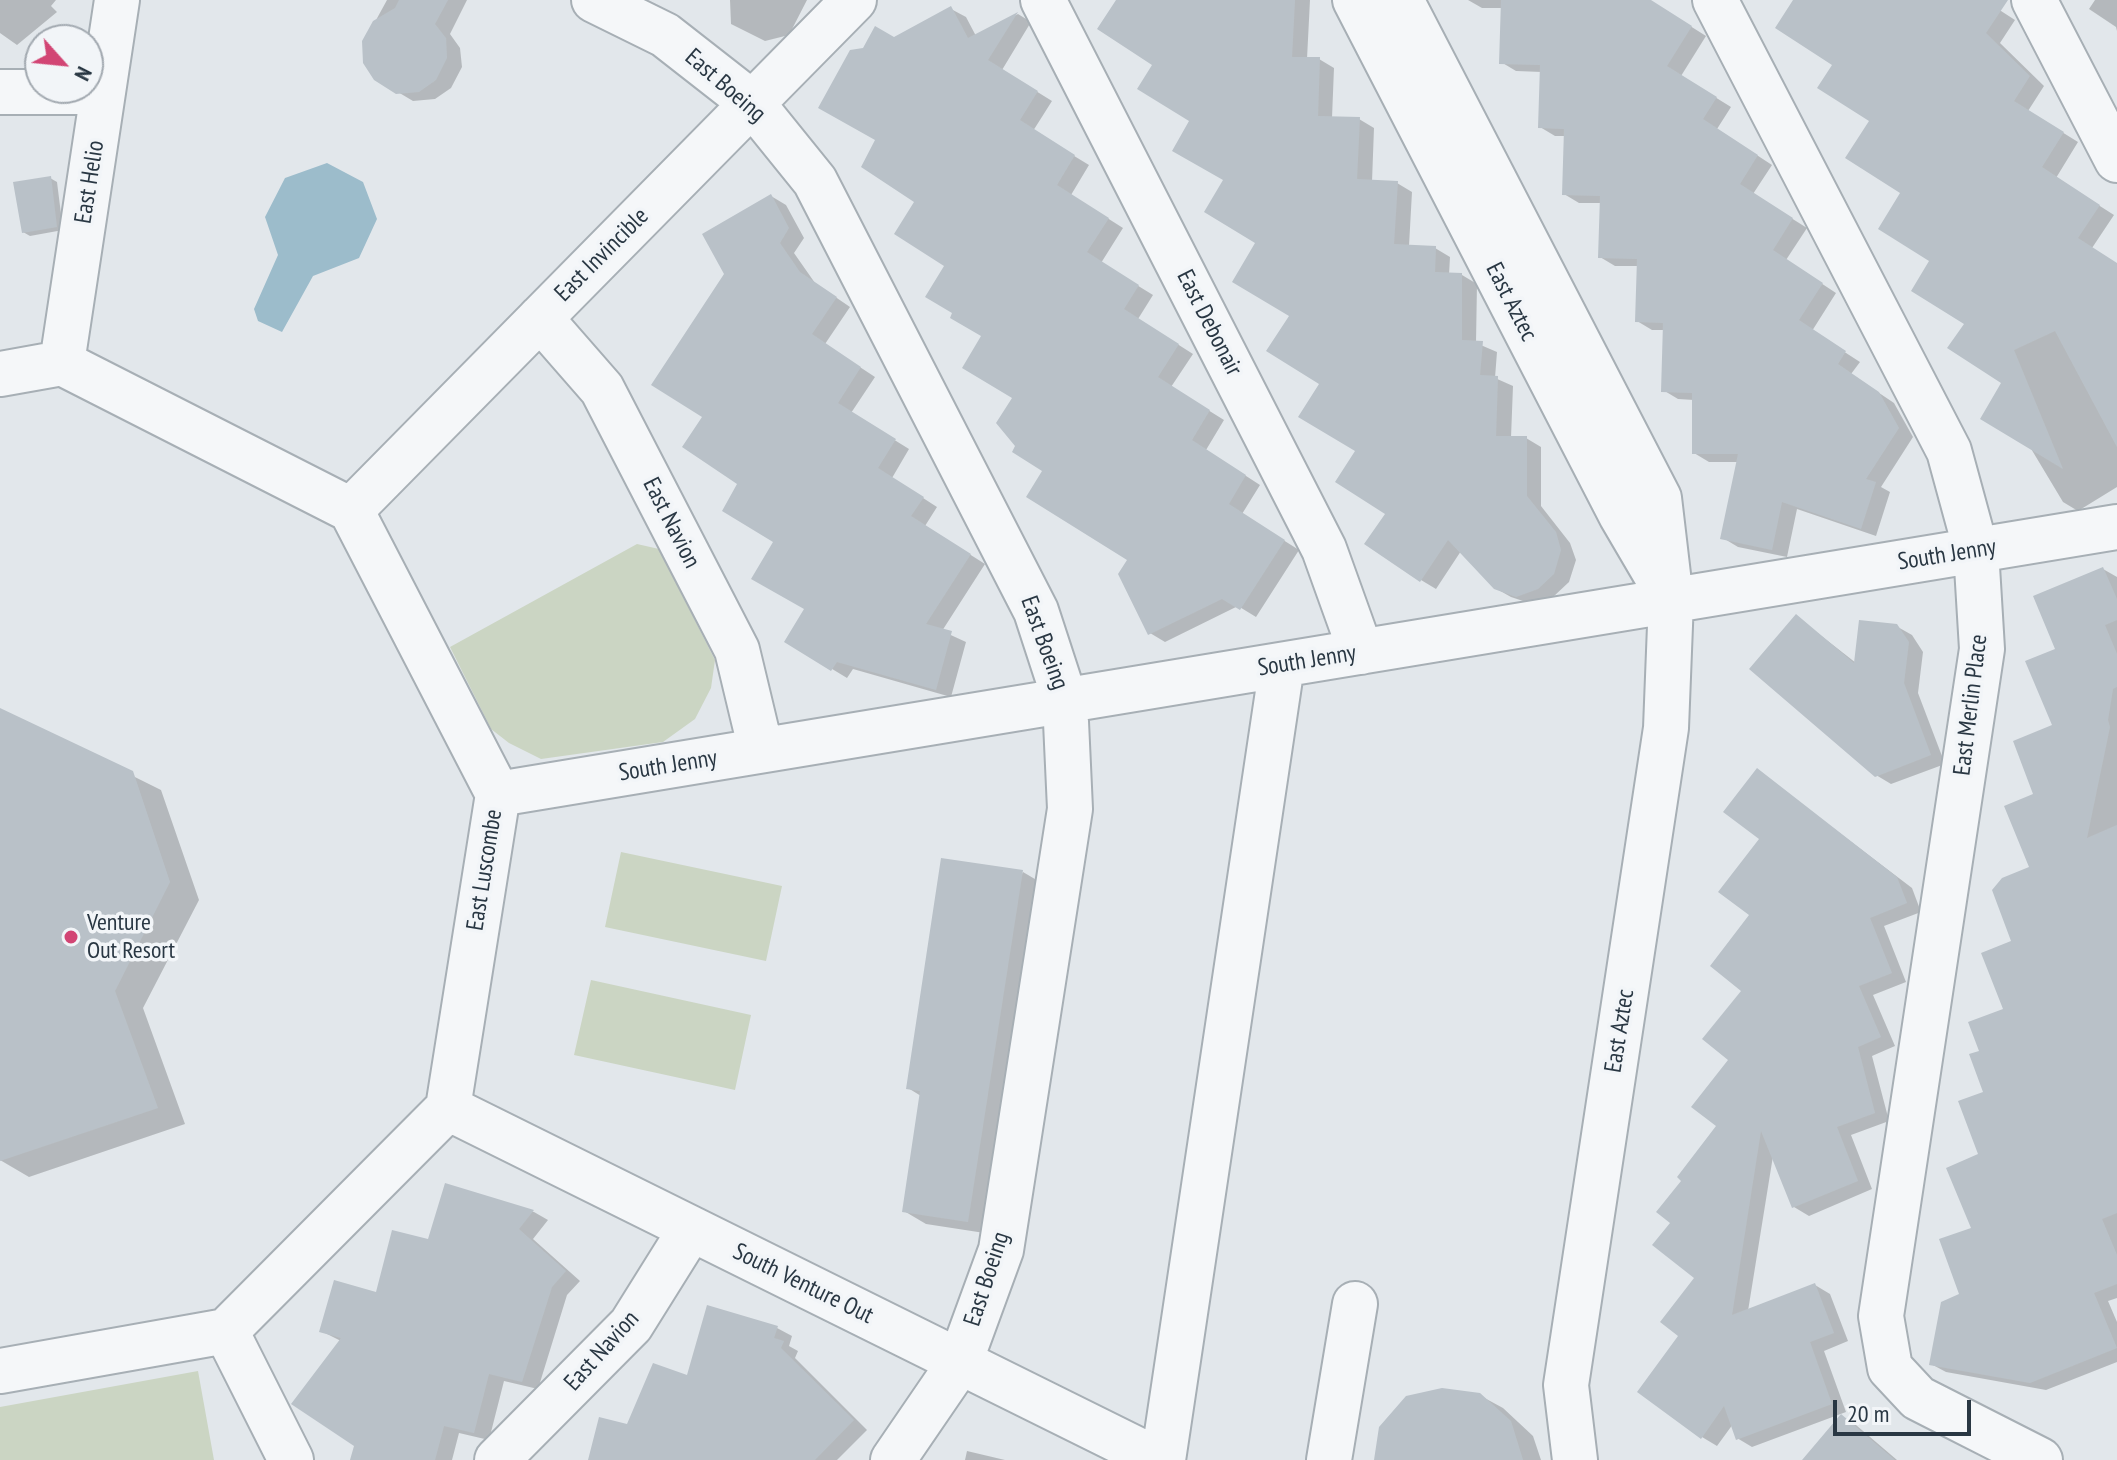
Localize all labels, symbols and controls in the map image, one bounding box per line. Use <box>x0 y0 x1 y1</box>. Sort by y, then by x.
north arrow <box>24 24 104 104</box>
street label: East Boeing <box>679 43 771 129</box>
text: N <box>68 62 99 86</box>
street label: East Helio <box>69 138 111 226</box>
street label: East Invincible <box>549 202 655 308</box>
street label: East Aztec <box>1479 258 1543 346</box>
street label: East Debonair <box>1170 265 1248 381</box>
street label: East Navion <box>636 473 706 573</box>
street label: South Jenny <box>1896 533 1998 577</box>
street label: East Boeing <box>1014 592 1074 694</box>
street label: East Merlin Place <box>1948 633 1994 777</box>
street label: South Jenny <box>1256 639 1358 683</box>
street label: South Jenny <box>617 744 719 788</box>
street label: East Luscombe <box>461 807 509 933</box>
place label: Venture Out Resort <box>87 909 175 965</box>
marker: Venture Out Resort <box>62 928 80 946</box>
street label: East Aztec <box>1599 987 1641 1075</box>
street label: East Boeing <box>958 1228 1016 1330</box>
street label: South Venture Out <box>728 1238 878 1330</box>
street label: East Navion <box>559 1305 645 1397</box>
scale bar <box>1837 1384 1975 1434</box>
text: 20 m <box>1847 1398 1889 1429</box>

